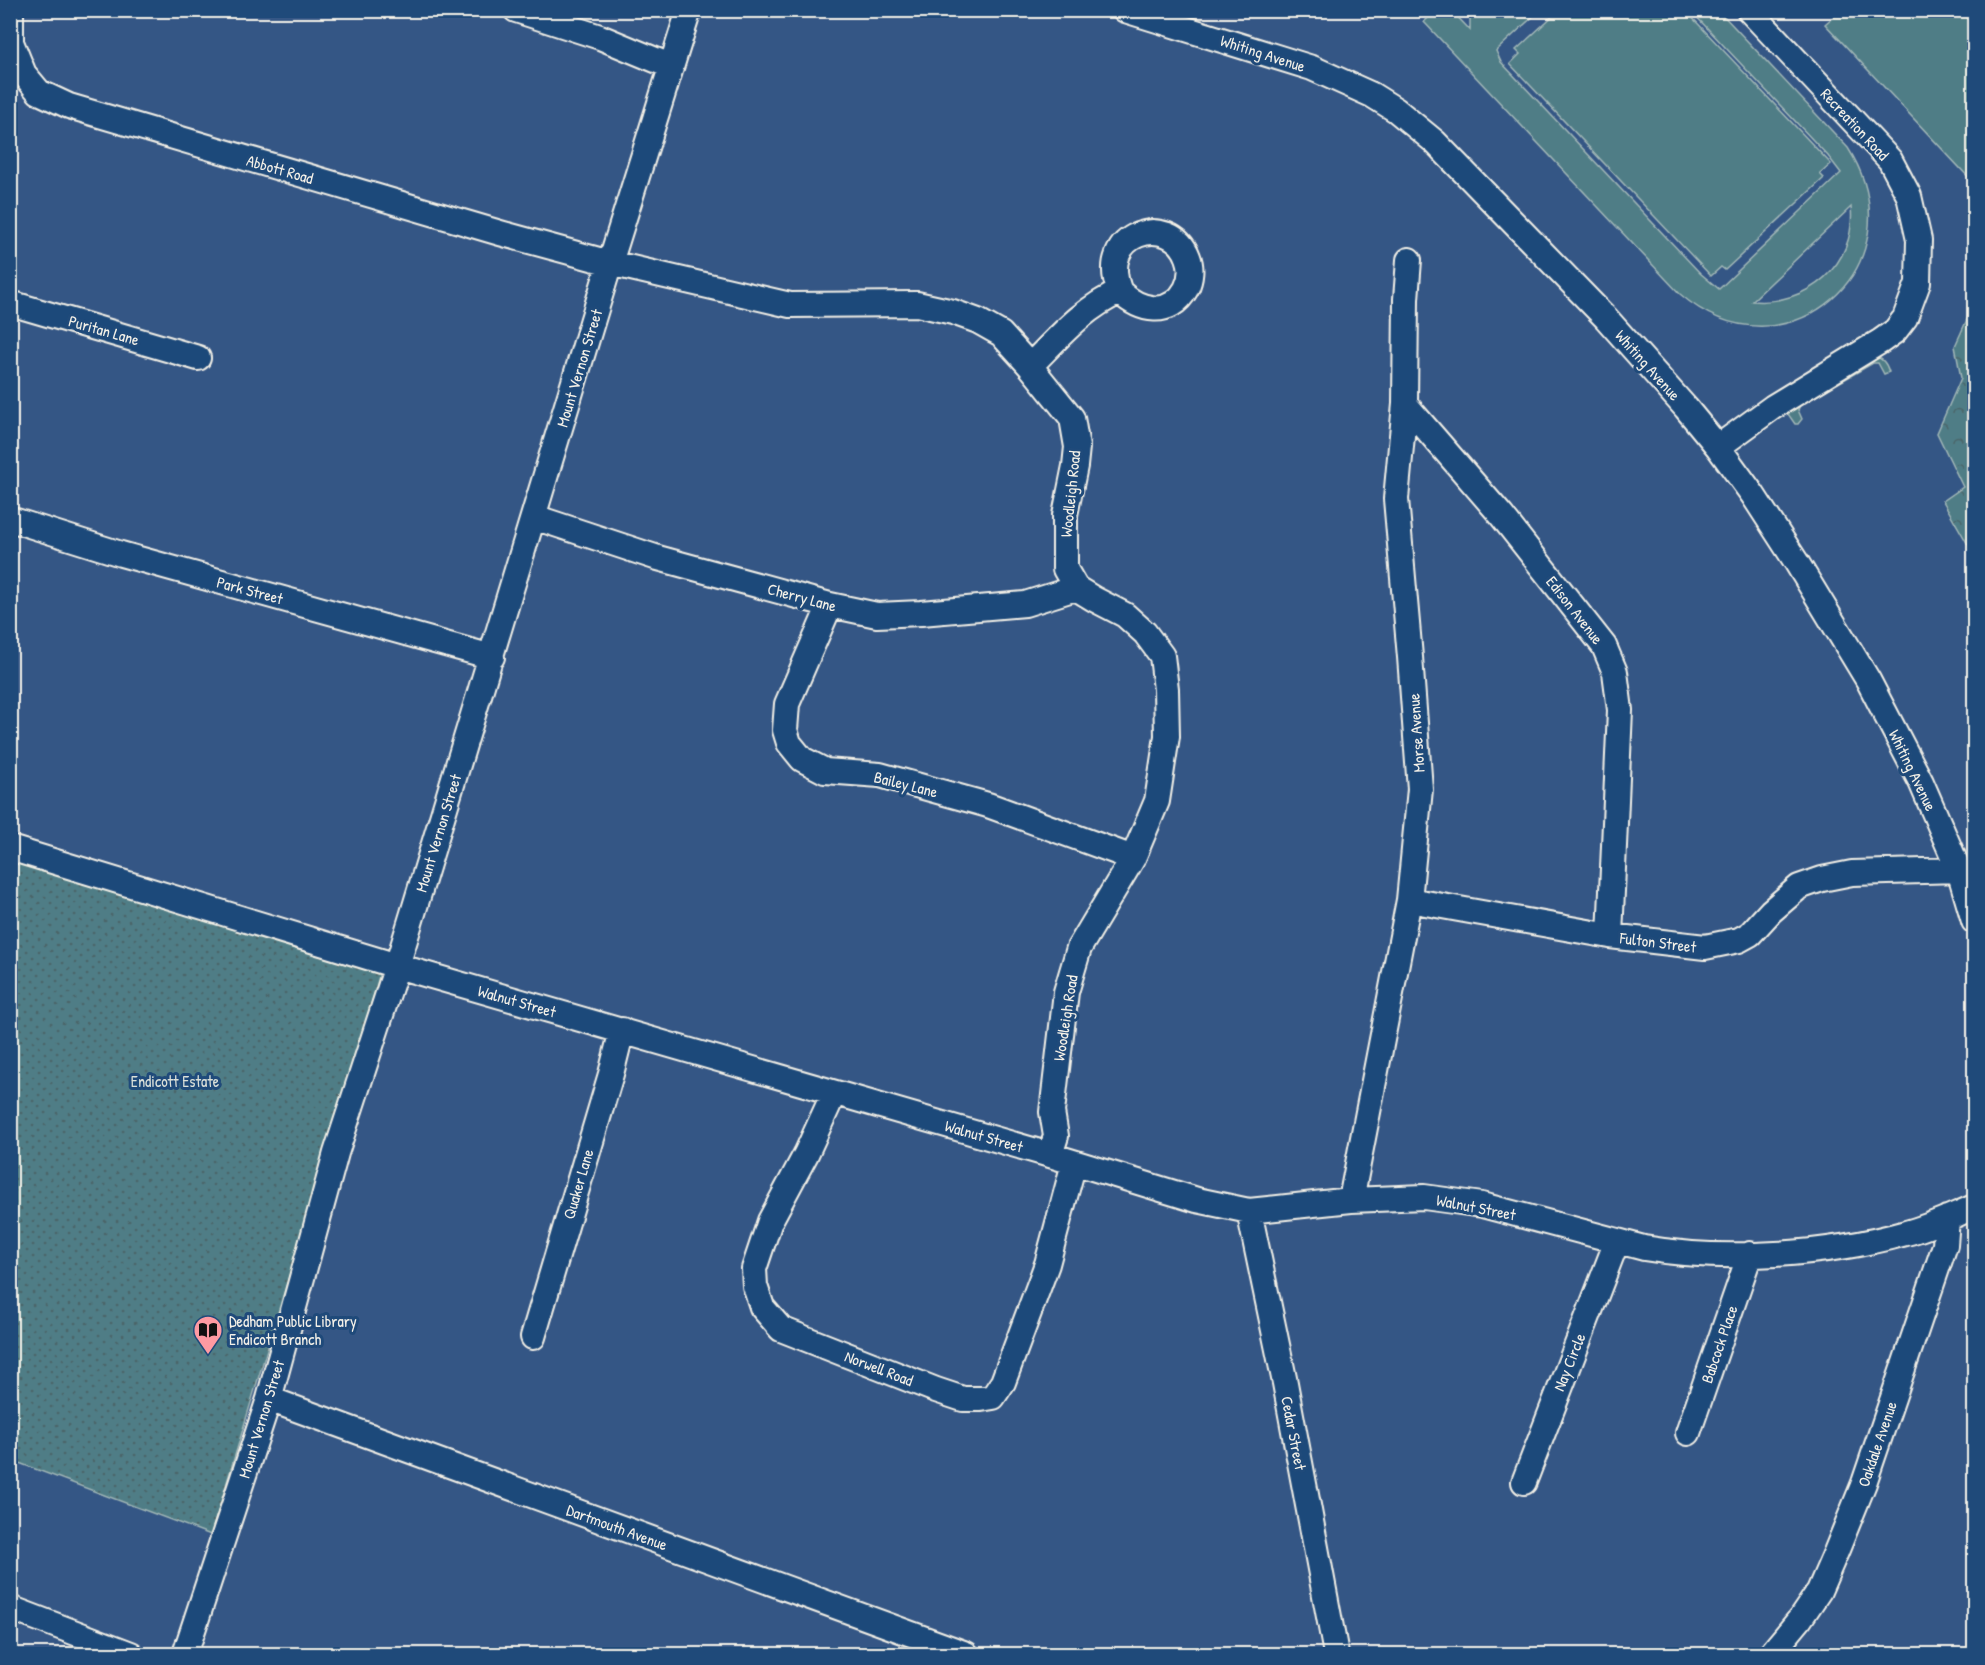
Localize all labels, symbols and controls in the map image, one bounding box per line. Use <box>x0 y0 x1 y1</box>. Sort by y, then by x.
street label: Whiting Avenue <box>1218 29 1309 77</box>
street label: Recreation Road <box>1816 83 1894 165</box>
street label: Abbott Road <box>244 149 316 189</box>
street label: Mount Vernon Street <box>551 306 608 430</box>
street label: Puritan Lane <box>66 309 142 351</box>
street label: Whiting Avenue <box>1610 325 1686 405</box>
street label: Woodleigh Road <box>1055 450 1085 538</box>
street label: Park Street <box>214 571 286 610</box>
street label: Edison Avenue <box>1541 571 1609 649</box>
street label: Cherry Lane <box>765 577 839 617</box>
street label: Morse Avenue <box>1402 692 1430 773</box>
street label: Whiting Avenue <box>1884 726 1942 815</box>
street label: Bailey Lane <box>872 765 941 803</box>
street label: Mount Vernon Street <box>410 771 467 895</box>
street label: Fulton Street <box>1618 926 1698 958</box>
street label: Woodleigh Road <box>1047 973 1083 1063</box>
street label: Walnut Street <box>475 979 559 1023</box>
park label: Endicott Estate <box>131 1070 220 1092</box>
street label: Walnut Street <box>942 1114 1026 1158</box>
street label: Quaker Lane <box>558 1146 599 1222</box>
street label: Walnut Street <box>1434 1189 1518 1226</box>
street label: Babcock Place <box>1695 1302 1743 1386</box>
place label: Dedham Public Library Endicott Branch <box>229 1310 357 1350</box>
library icon: Dedham Public Library Endicott Branch <box>192 1314 224 1356</box>
street label: Nay Circle <box>1547 1329 1591 1394</box>
street label: Norwell Road <box>842 1345 916 1391</box>
street label: Mount Vernon Street <box>233 1357 290 1481</box>
street label: Cedar Street <box>1276 1394 1312 1472</box>
street label: Oakdale Avenue <box>1852 1398 1902 1490</box>
street label: Dartmouth Avenue <box>564 1499 671 1556</box>

